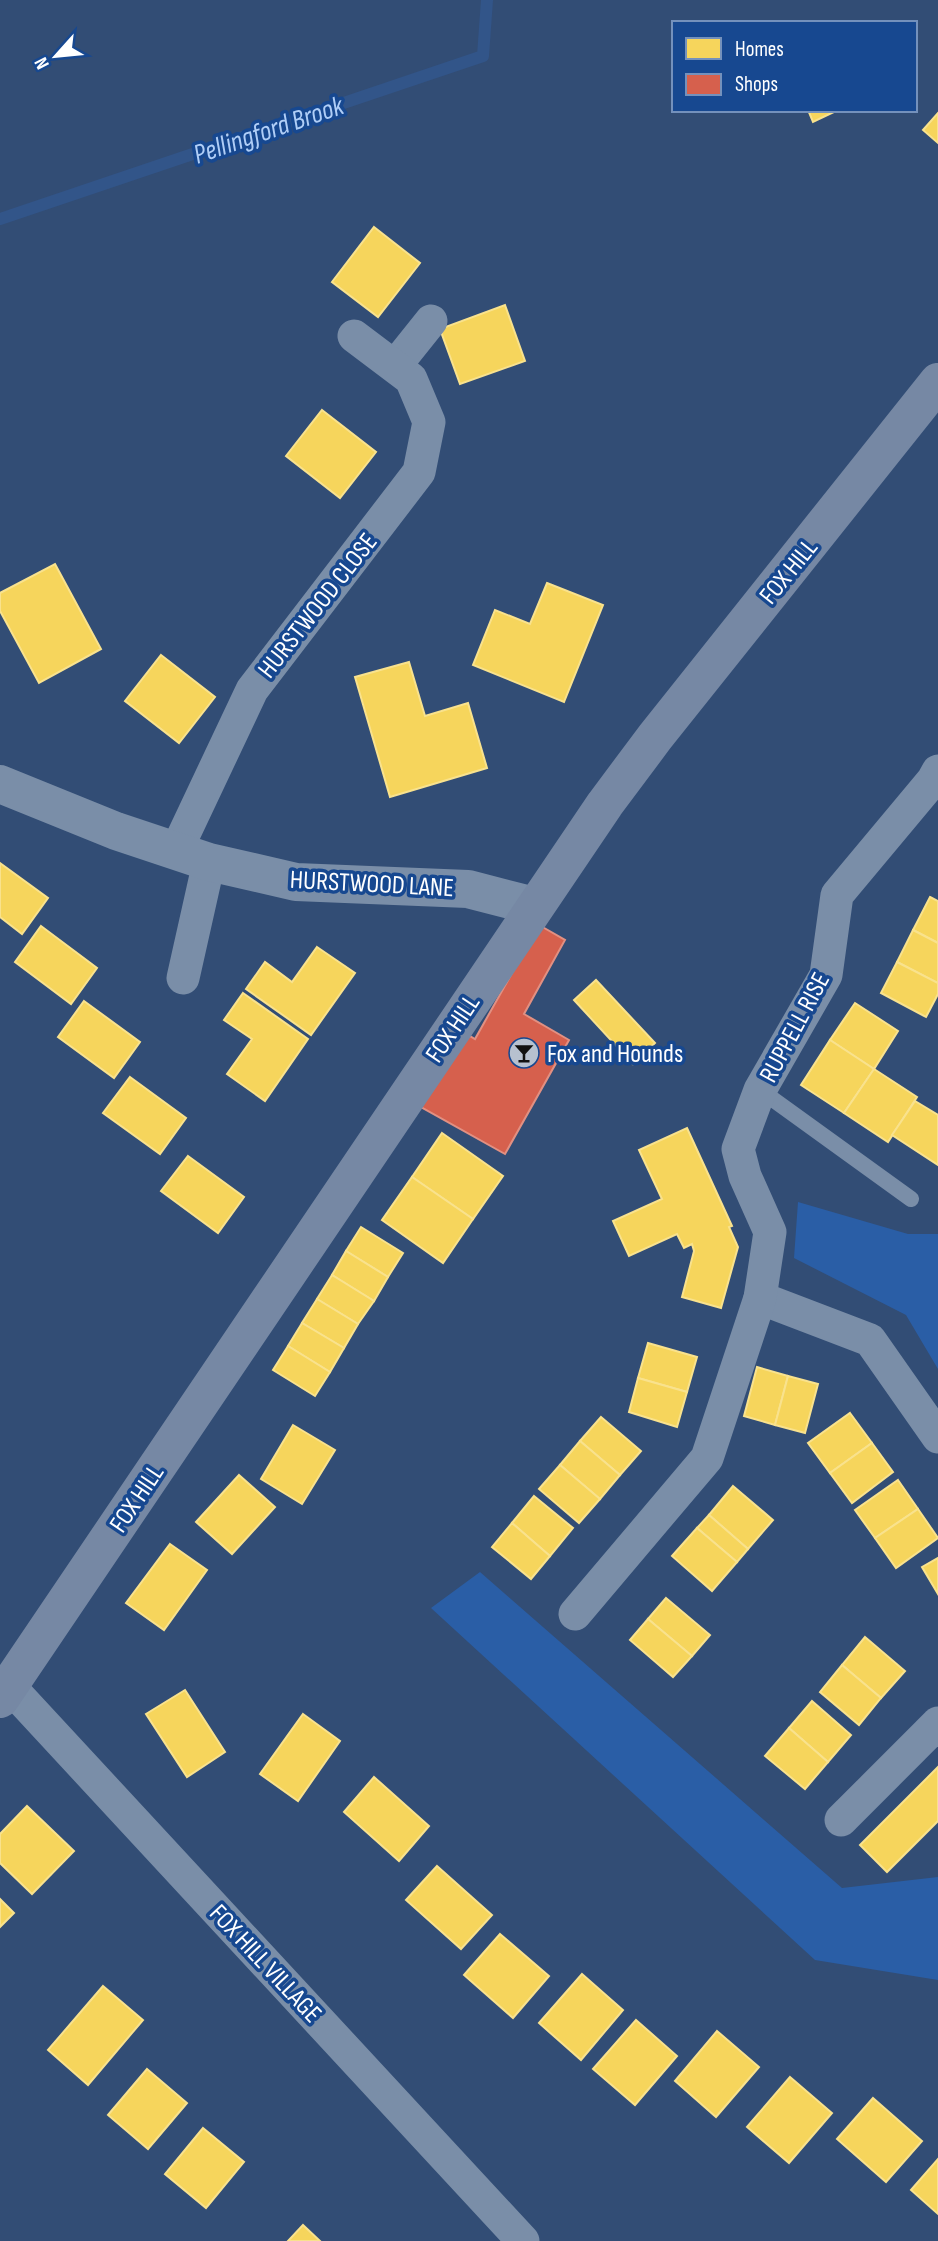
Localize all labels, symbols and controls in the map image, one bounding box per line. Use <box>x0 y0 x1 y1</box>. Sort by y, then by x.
north arrow <box>21 21 91 91</box>
legend <box>672 21 917 112</box>
text: Homes <box>735 37 784 62</box>
text: N <box>30 53 55 73</box>
text: Shops <box>735 72 778 97</box>
water label: Pellingford Brook <box>189 89 349 171</box>
street label: HURSTWOOD CLOSE <box>252 527 384 685</box>
street label: FOX HILL <box>753 533 825 611</box>
street label: HURSTWOOD LANE <box>289 865 455 904</box>
street label: RUPPELL RISE <box>753 968 837 1088</box>
street label: FOX HILL <box>419 989 487 1069</box>
bar icon: Fox and Hounds <box>507 1036 541 1070</box>
place label: Fox and Hounds <box>547 1039 683 1070</box>
street label: FOX HILL <box>103 1459 171 1539</box>
street label: FOX HILL VILLAGE <box>202 1898 328 2030</box>

